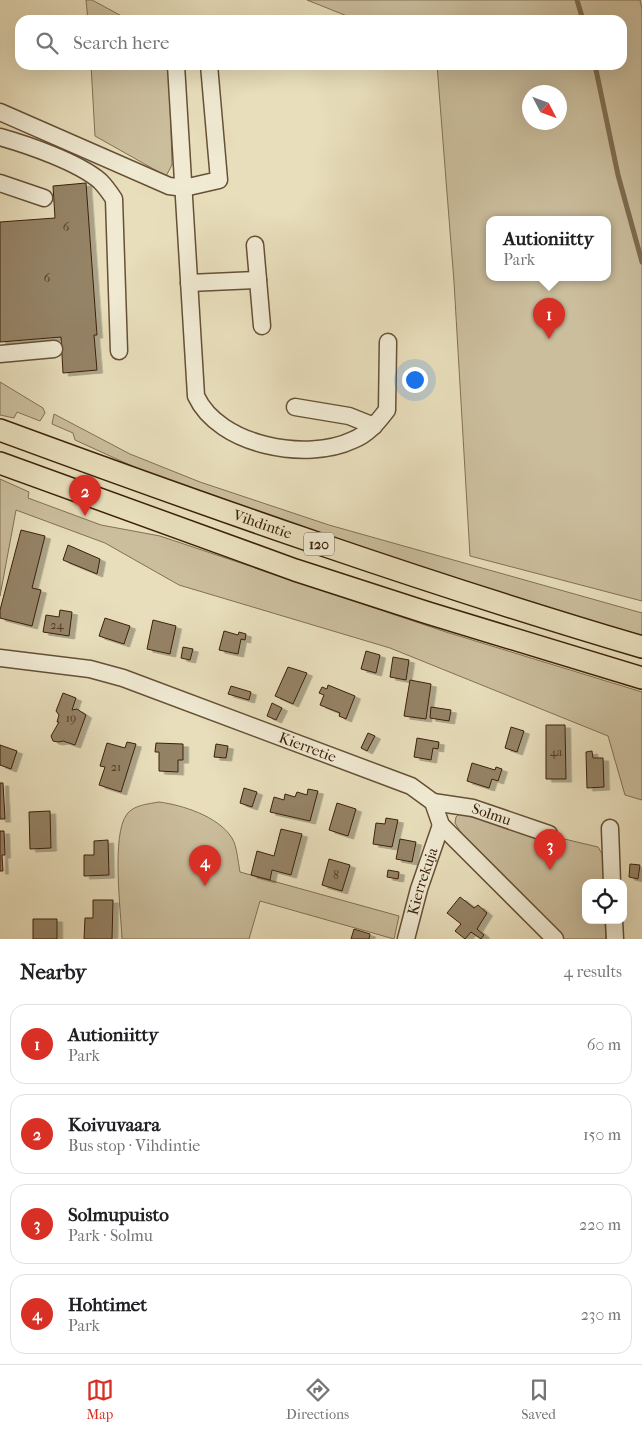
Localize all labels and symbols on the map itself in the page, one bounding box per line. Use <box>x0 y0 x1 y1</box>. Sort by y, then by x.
north arrow <box>522 85 567 130</box>
house number: 6 <box>63 220 70 234</box>
house number: 6 <box>44 271 51 285</box>
pin: 1 <box>533 298 565 339</box>
your location <box>402 367 428 393</box>
pin: 2 <box>69 475 101 516</box>
street label: Vihdintie <box>230 505 295 543</box>
road number: 120 <box>304 532 334 556</box>
house number: 24 <box>50 618 65 632</box>
house number: 19 <box>66 711 76 725</box>
street label: Kierretie <box>276 728 339 766</box>
house number: 4a <box>550 745 563 759</box>
house number: 21 <box>111 760 121 774</box>
street label: Solmu <box>470 799 514 830</box>
pin: 3 <box>534 829 566 870</box>
street label: Kierrekuja <box>404 844 442 917</box>
pin: 4 <box>189 845 221 886</box>
house number: 8 <box>333 868 339 882</box>

